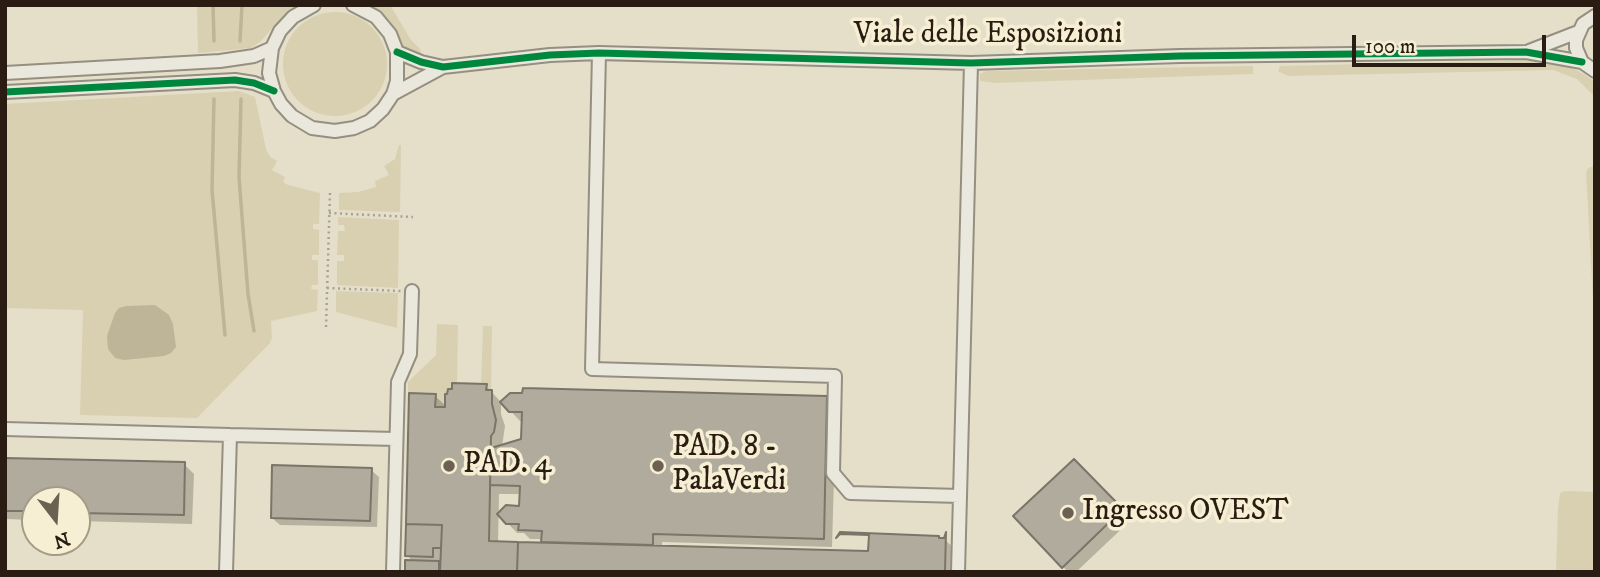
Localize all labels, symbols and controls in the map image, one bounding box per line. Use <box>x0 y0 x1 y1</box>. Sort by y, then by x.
street label: Viale delle Esposizioni <box>854 18 1122 54</box>
scale bar <box>1355 21 1549 65</box>
text: 100 m <box>1365 34 1416 60</box>
place label: PAD. 8 - PalaVerdi <box>672 431 786 502</box>
place label: PAD. 4 <box>463 448 552 484</box>
marker: PAD. 4 <box>441 458 457 474</box>
marker: PAD. 8 - PalaVerdi <box>650 458 666 474</box>
north arrow <box>21 486 91 556</box>
place label: Ingresso OVEST <box>1082 495 1289 531</box>
marker: Ingresso OVEST <box>1060 505 1076 521</box>
text: N <box>51 526 73 553</box>

